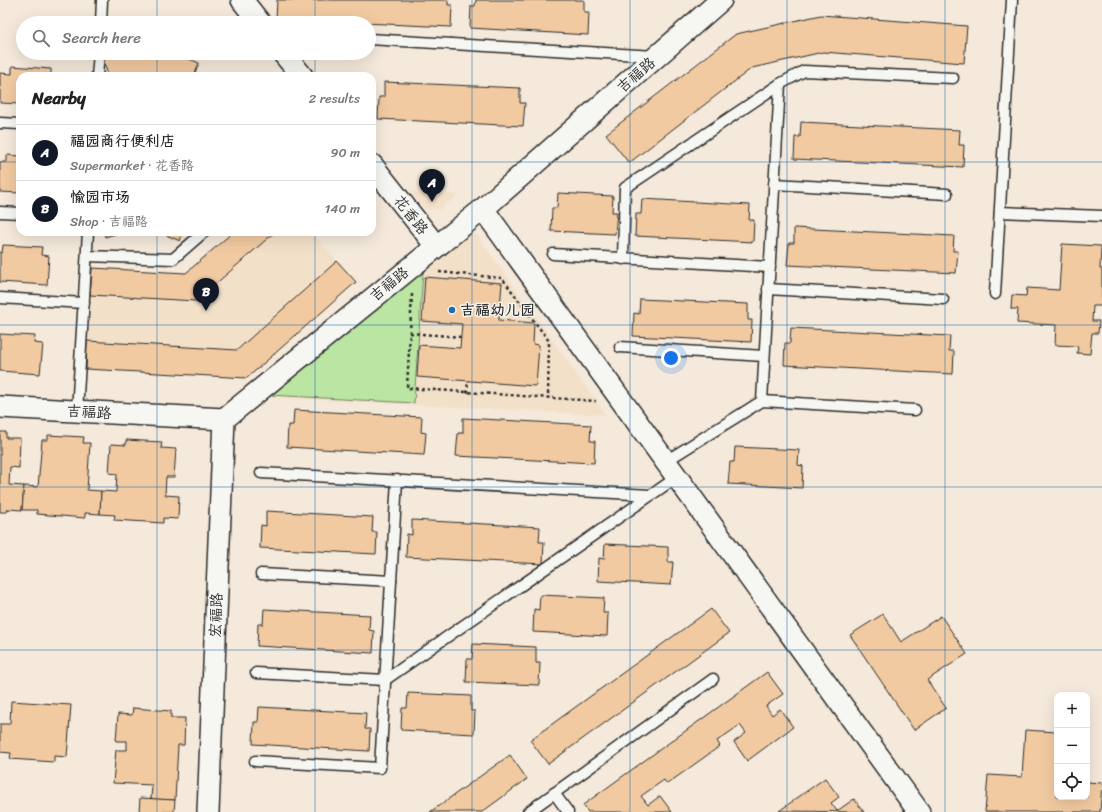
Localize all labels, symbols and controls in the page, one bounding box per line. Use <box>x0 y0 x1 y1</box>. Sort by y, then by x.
search box <box>16 16 376 60</box>
text: Search here <box>62 25 141 51</box>
icon: search <box>30 27 52 49</box>
street label: 吉福路 <box>610 50 662 100</box>
text: Nearby <box>32 83 86 113</box>
text: 2 results <box>309 87 360 110</box>
text: 福园商行便利店 <box>70 128 175 154</box>
text: A <box>41 141 49 164</box>
text: 90 m <box>330 141 360 164</box>
text: Supermarket · 花香路 <box>70 154 194 177</box>
pin: A <box>419 169 445 202</box>
text: 愉园市场 <box>70 184 130 210</box>
street label: 花香路 <box>387 189 435 241</box>
text: B <box>41 197 49 220</box>
text: 140 m <box>325 197 360 220</box>
text: Shop · 吉福路 <box>70 210 148 233</box>
street label: 吉福路 <box>363 260 415 308</box>
pin: B <box>193 278 219 311</box>
place label: 吉福幼儿园 <box>460 297 535 323</box>
marker: 吉福幼儿园 <box>447 305 457 315</box>
your location <box>661 348 681 368</box>
street label: 吉福路 <box>66 398 112 426</box>
street label: 宏福路 <box>202 592 230 638</box>
map controls <box>1054 692 1090 800</box>
button: + <box>1054 692 1090 728</box>
button: − <box>1054 728 1090 764</box>
button: locate <box>1054 764 1090 800</box>

